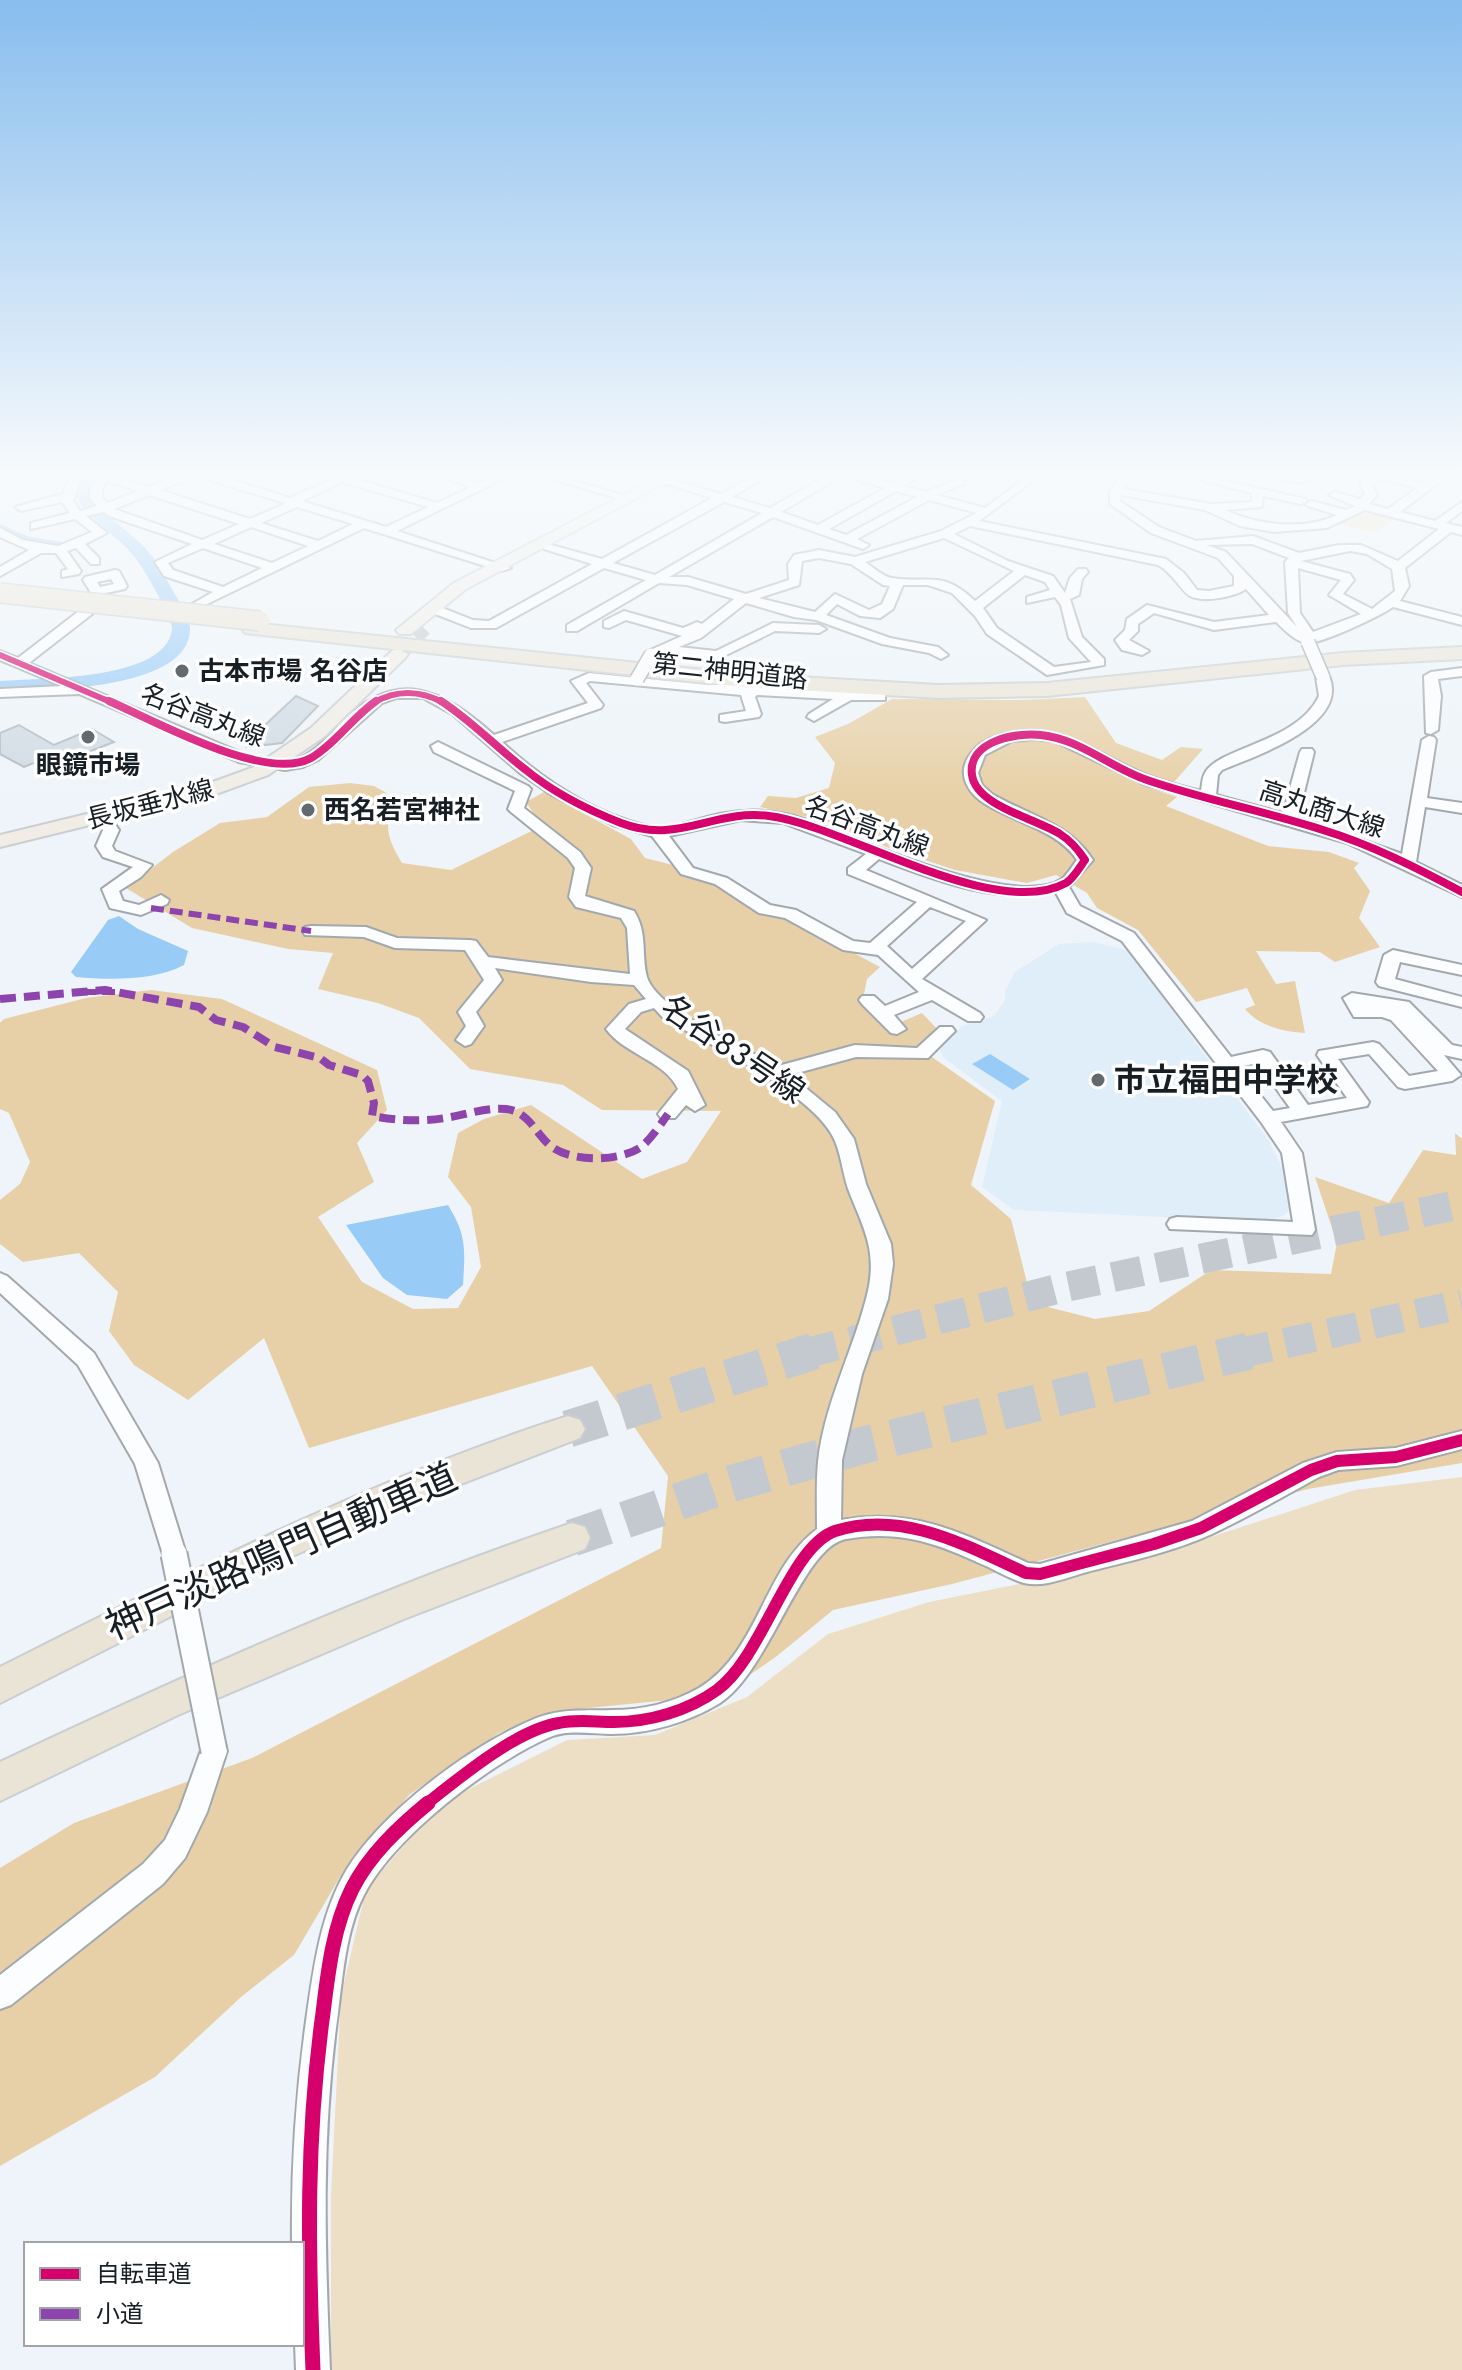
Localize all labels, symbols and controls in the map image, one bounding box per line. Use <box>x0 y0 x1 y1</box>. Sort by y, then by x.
street label: 第二神明道路 <box>650 644 810 698</box>
place label: 古本市場 名谷店 <box>198 652 388 690</box>
marker: 古本市場 名谷店 <box>173 662 191 680</box>
street label: 名谷高丸線 <box>136 674 270 756</box>
marker: 眼鏡市場 <box>79 728 97 746</box>
place label: 眼鏡市場 <box>36 746 140 784</box>
street label: 長坂垂水線 <box>82 770 218 838</box>
street label: 高丸商大線 <box>1254 771 1390 847</box>
street label: 名谷高丸線 <box>799 786 935 866</box>
place label: 西名若宮神社 <box>324 791 480 829</box>
marker: 西名若宮神社 <box>299 801 317 819</box>
street label: 名谷８３号線 <box>652 984 814 1114</box>
place label: 市立福田中学校 <box>1114 1057 1338 1103</box>
marker: 市立福田中学校 <box>1089 1071 1107 1089</box>
street label: 神戸淡路鳴門自動車道 <box>96 1449 466 1653</box>
legend <box>24 2242 304 2346</box>
text: 自転車道 <box>96 2256 192 2291</box>
text: 小道 <box>96 2296 144 2331</box>

